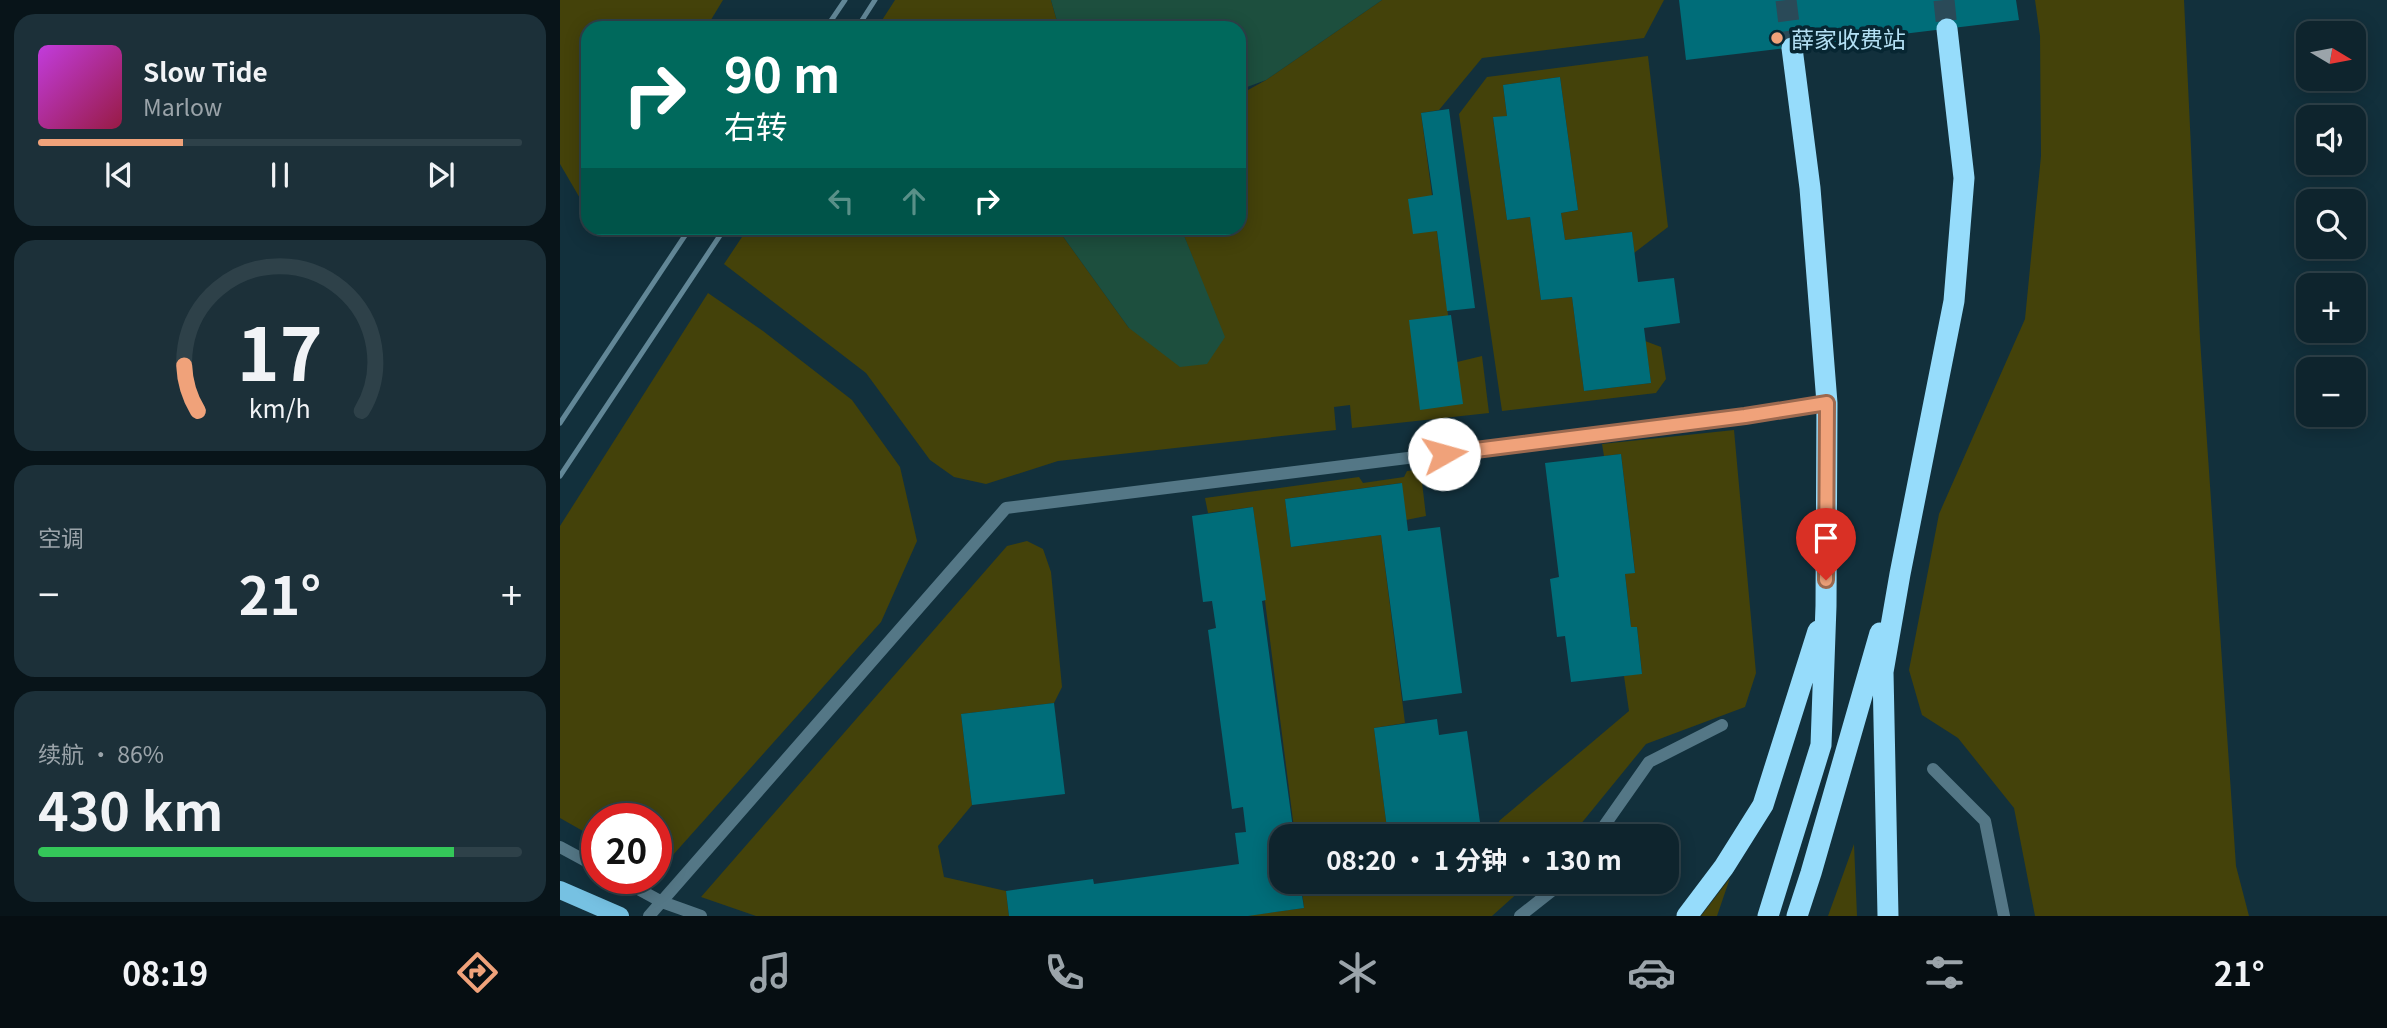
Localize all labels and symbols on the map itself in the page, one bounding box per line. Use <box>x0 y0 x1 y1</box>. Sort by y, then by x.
place label: 薛家收费站 <box>1791 21 1906 55</box>
north arrow <box>2296 21 2366 91</box>
marker: 薛家收费站 <box>1769 30 1785 46</box>
position arrow <box>1407 417 1481 491</box>
pin <box>1796 508 1856 580</box>
speed limit sign: 20 <box>581 803 672 894</box>

